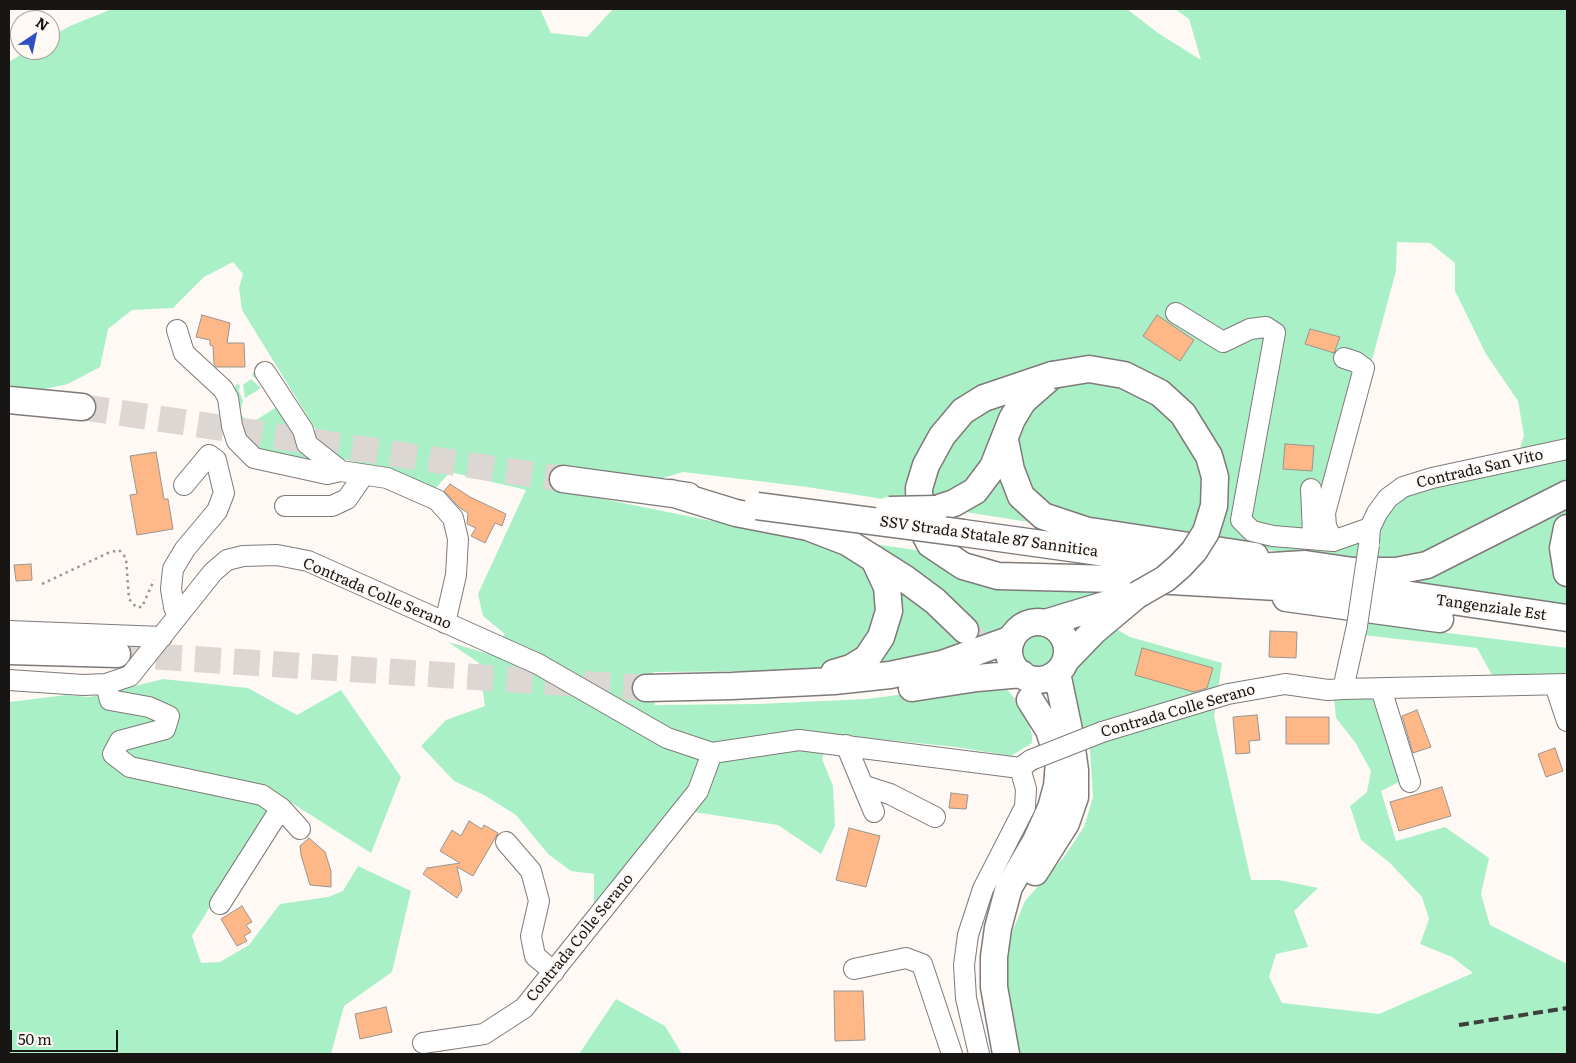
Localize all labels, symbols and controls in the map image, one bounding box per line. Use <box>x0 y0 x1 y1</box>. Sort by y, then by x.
north arrow <box>10 10 60 60</box>
text: N <box>32 12 53 35</box>
street label: Contrada San Vito <box>1415 446 1545 492</box>
street label: SSV Strada Statale 87 Sannitica <box>879 513 1099 561</box>
street label: Contrada Colle Serano <box>300 555 454 633</box>
street label: Tangenziale Est <box>1434 591 1548 625</box>
street label: Contrada Colle Serano <box>1099 680 1257 742</box>
street label: Contrada Colle Serano <box>523 870 637 1006</box>
scale bar <box>12 1020 120 1052</box>
text: 50 m <box>18 1027 52 1050</box>

